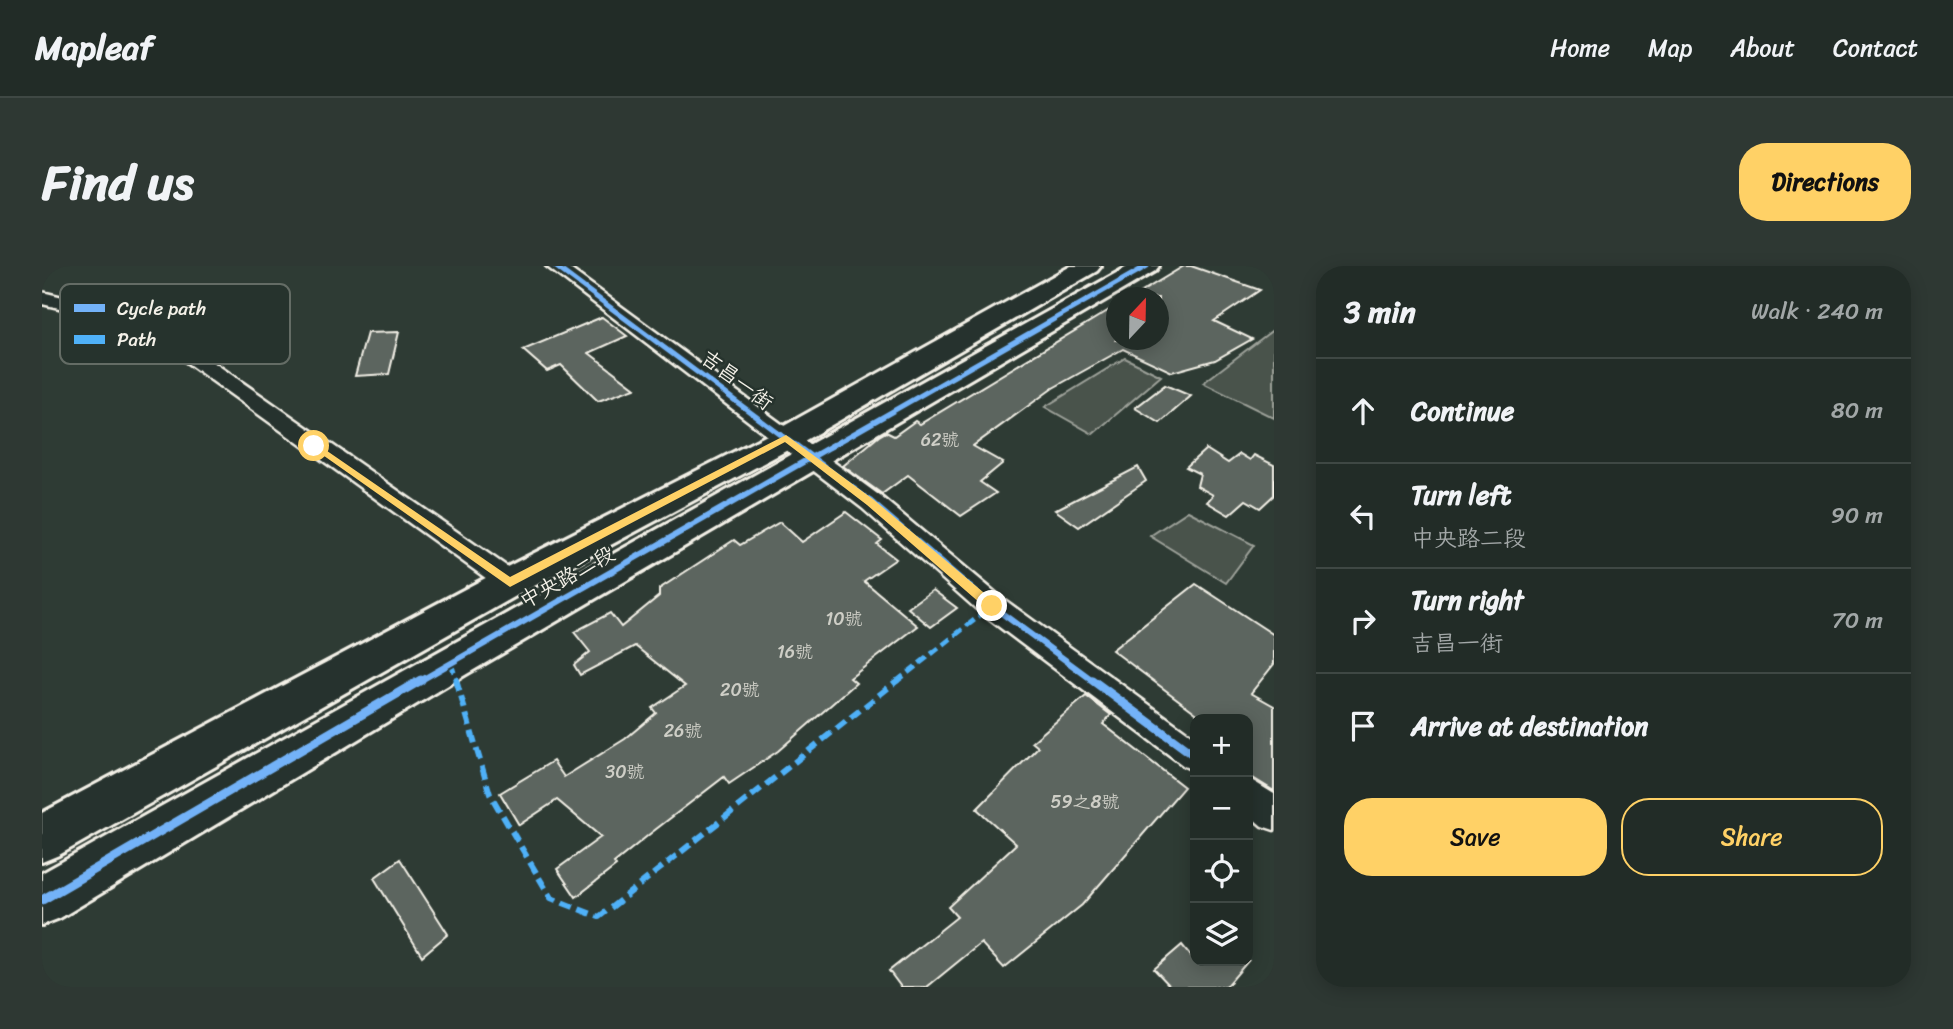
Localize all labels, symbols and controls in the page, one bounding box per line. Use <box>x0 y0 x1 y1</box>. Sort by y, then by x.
text: Mapleaf <box>35 19 153 77</box>
text: Home <box>1550 27 1610 69</box>
text: Map <box>1648 27 1692 69</box>
text: About <box>1730 27 1795 69</box>
text: Contact <box>1833 27 1918 69</box>
text: Find us <box>42 139 194 226</box>
button: Directions <box>1739 143 1911 221</box>
legend <box>60 284 290 364</box>
text: 3 min <box>1344 285 1416 339</box>
north arrow <box>1106 287 1169 350</box>
text: Walk · 240 m <box>1751 291 1883 332</box>
text: Cycle path <box>117 292 206 325</box>
text: Path <box>117 323 156 356</box>
street label: 吉昌一街 <box>692 340 782 420</box>
text: Continue <box>1411 388 1514 434</box>
text: 80 m <box>1831 390 1883 431</box>
icon: ahead <box>1344 392 1382 430</box>
house number: 62號 <box>921 424 959 456</box>
route start <box>298 430 329 461</box>
text: Turn left <box>1411 472 1511 518</box>
text: 90 m <box>1831 495 1883 536</box>
icon: left <box>1344 497 1382 535</box>
text: 中央路二段 <box>1411 518 1526 559</box>
street label: 中央路二段 <box>512 535 622 619</box>
text: Turn right <box>1411 577 1524 623</box>
route end <box>976 590 1007 621</box>
text: 70 m <box>1832 600 1883 641</box>
icon: right <box>1344 602 1382 640</box>
house number: 10號 <box>825 603 863 635</box>
text: 吉昌一街 <box>1411 623 1503 664</box>
house number: 16號 <box>777 636 813 668</box>
house number: 20號 <box>720 674 760 706</box>
text: Arrive at destination <box>1411 703 1648 749</box>
icon: arrive <box>1344 707 1382 745</box>
map controls <box>1190 714 1253 966</box>
button: + <box>1190 714 1253 777</box>
house number: 26號 <box>664 715 702 747</box>
house number: 30號 <box>605 756 645 788</box>
button: − <box>1190 777 1253 840</box>
house number: 59之8號 <box>1051 786 1119 818</box>
button: Save <box>1344 798 1607 876</box>
button: Share <box>1621 798 1883 876</box>
button: locate <box>1190 840 1253 903</box>
button: layers <box>1190 903 1253 966</box>

